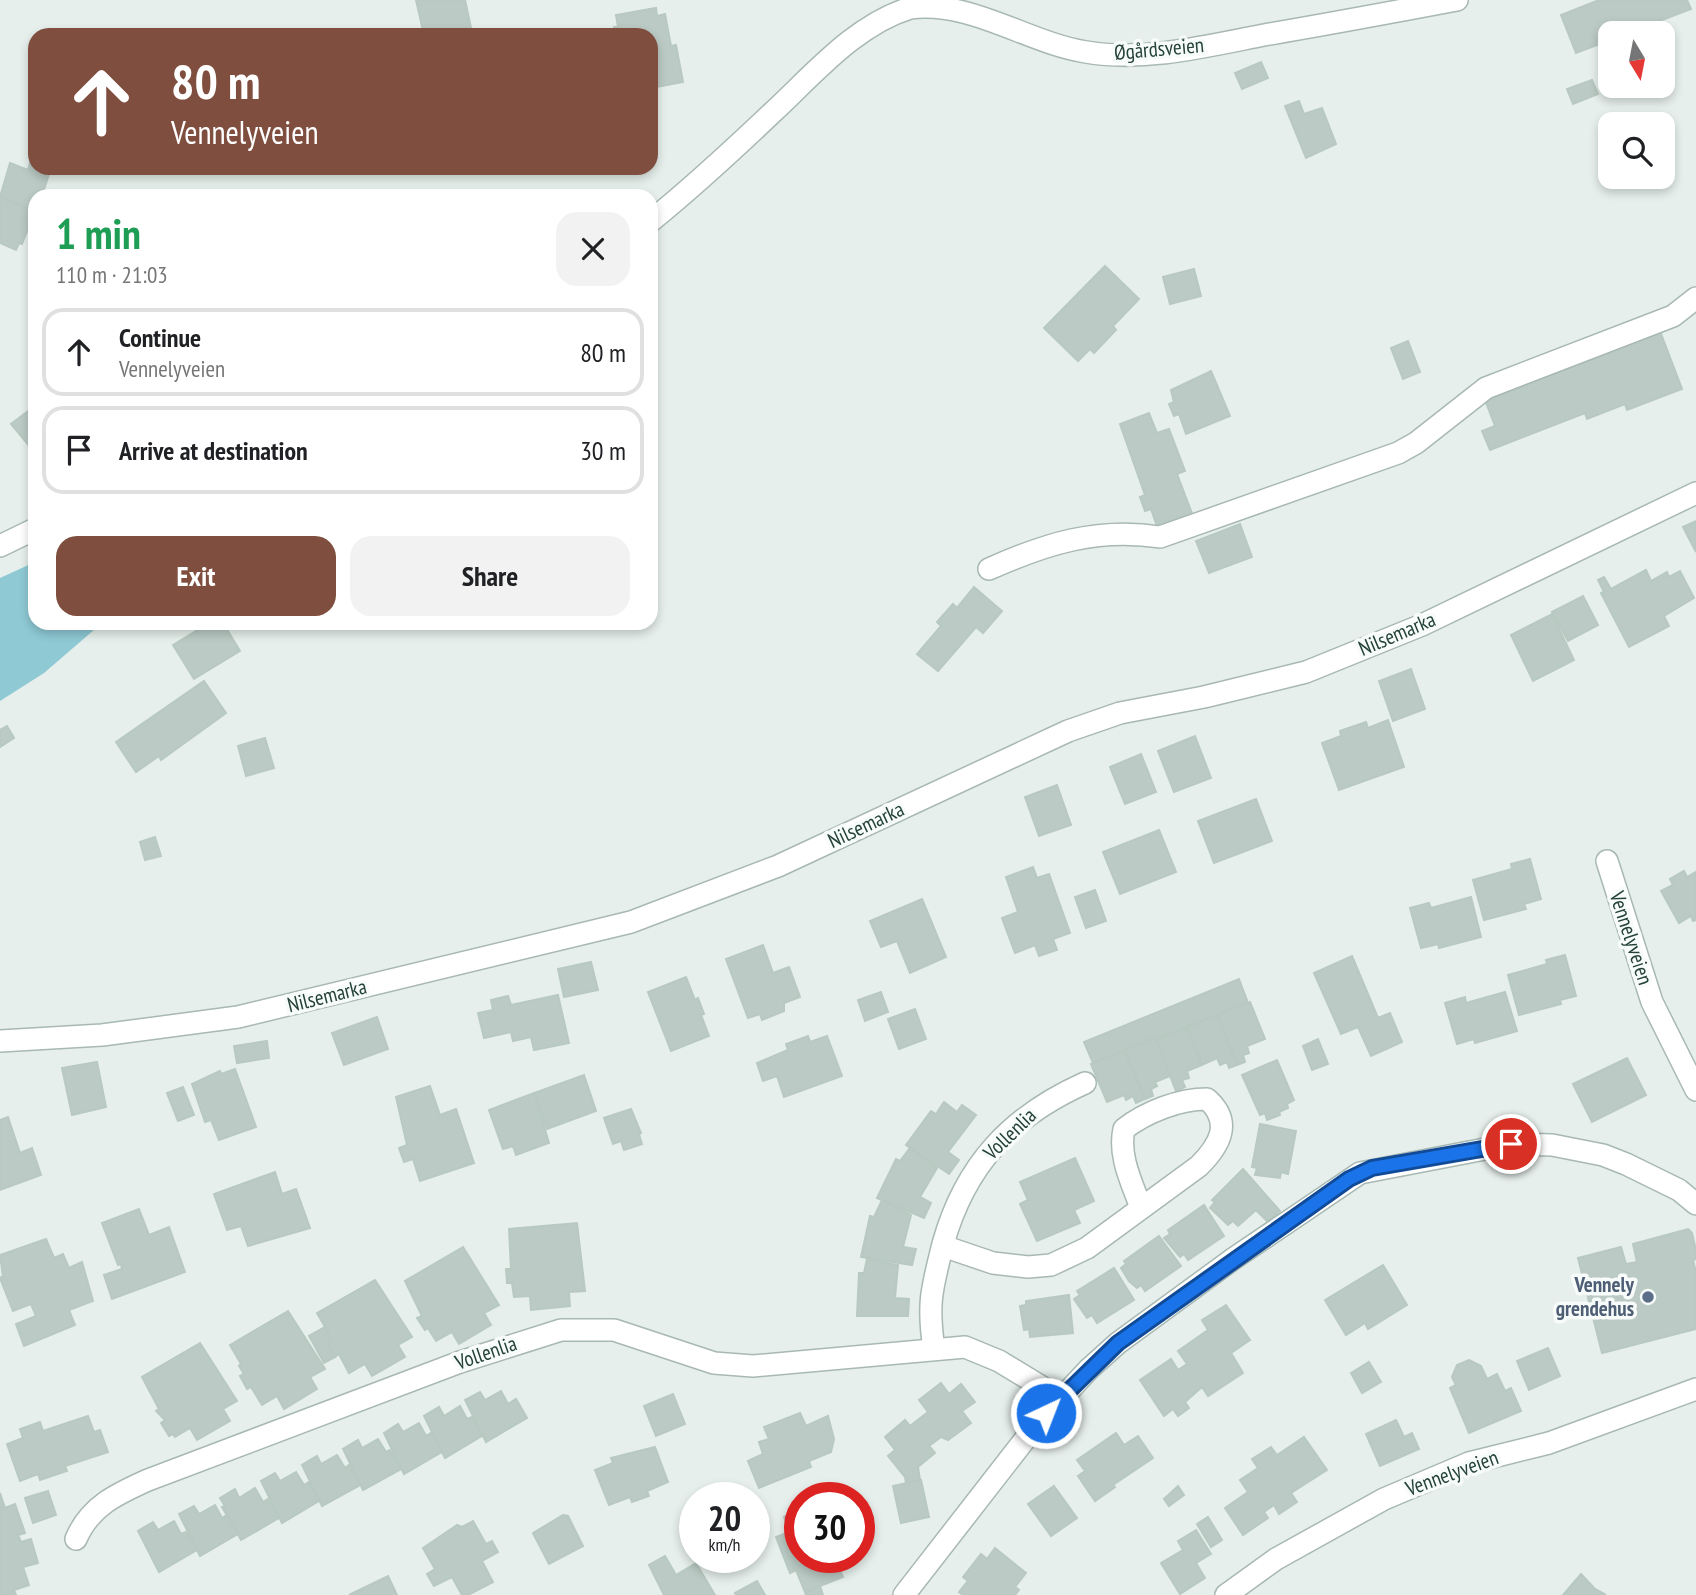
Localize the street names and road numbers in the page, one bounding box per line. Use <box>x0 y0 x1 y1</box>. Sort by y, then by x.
street label: Øgårdsveien <box>1113 31 1205 66</box>
street label: Nilsemarka <box>1354 605 1439 662</box>
street label: Nilsemarka <box>823 795 908 854</box>
street label: Vennelyveien <box>1603 887 1659 988</box>
street label: Nilsemarka <box>284 973 369 1018</box>
street label: Vollenlia <box>977 1102 1042 1166</box>
street label: Vollenlia <box>451 1329 520 1376</box>
street label: Vennelyveien <box>1401 1443 1502 1502</box>

